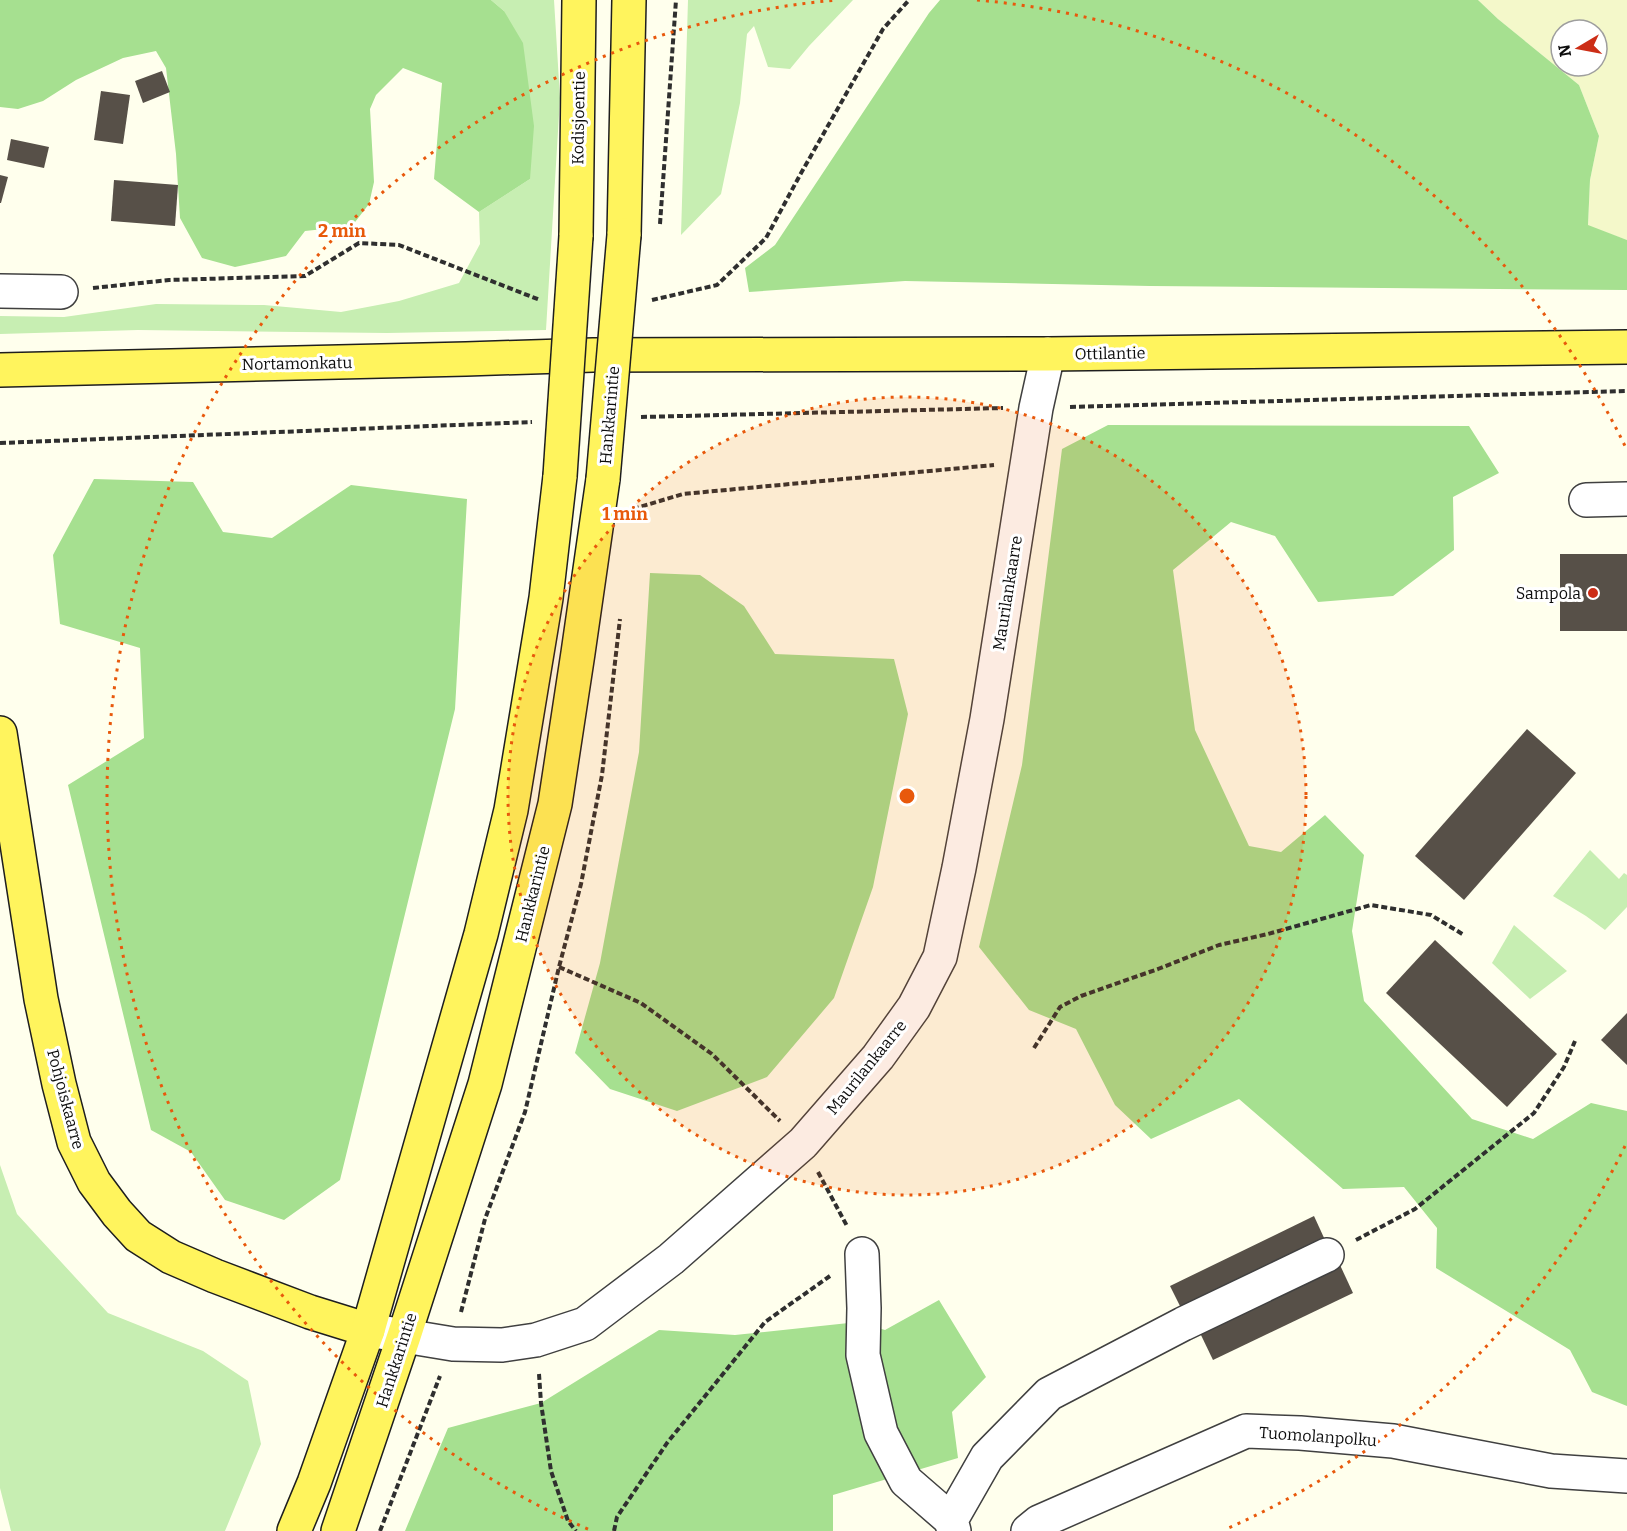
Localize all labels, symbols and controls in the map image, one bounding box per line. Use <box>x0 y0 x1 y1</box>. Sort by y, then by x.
north arrow <box>1549 18 1609 78</box>
text: N <box>1554 43 1575 58</box>
street label: Kodisjoentie <box>568 71 589 165</box>
text: 2 min <box>318 220 366 242</box>
street label: Ottilantie <box>1074 343 1146 364</box>
street label: Nortamonkatu <box>241 353 353 374</box>
street label: Hankkarintie <box>596 365 623 465</box>
text: 1 min <box>602 503 648 525</box>
street label: Maurilankaarre <box>989 534 1026 652</box>
place label: Sampola <box>1516 584 1581 603</box>
marker: Sampola <box>1586 586 1600 600</box>
centre of rings <box>897 786 917 806</box>
street label: Hankkarintie <box>511 844 554 944</box>
street label: Maurilankaarre <box>823 1016 910 1118</box>
street label: Pohjoiskaarre <box>43 1047 88 1151</box>
street label: Hankkarintie <box>372 1310 421 1410</box>
street label: Tuomolanpolku <box>1258 1423 1378 1450</box>

